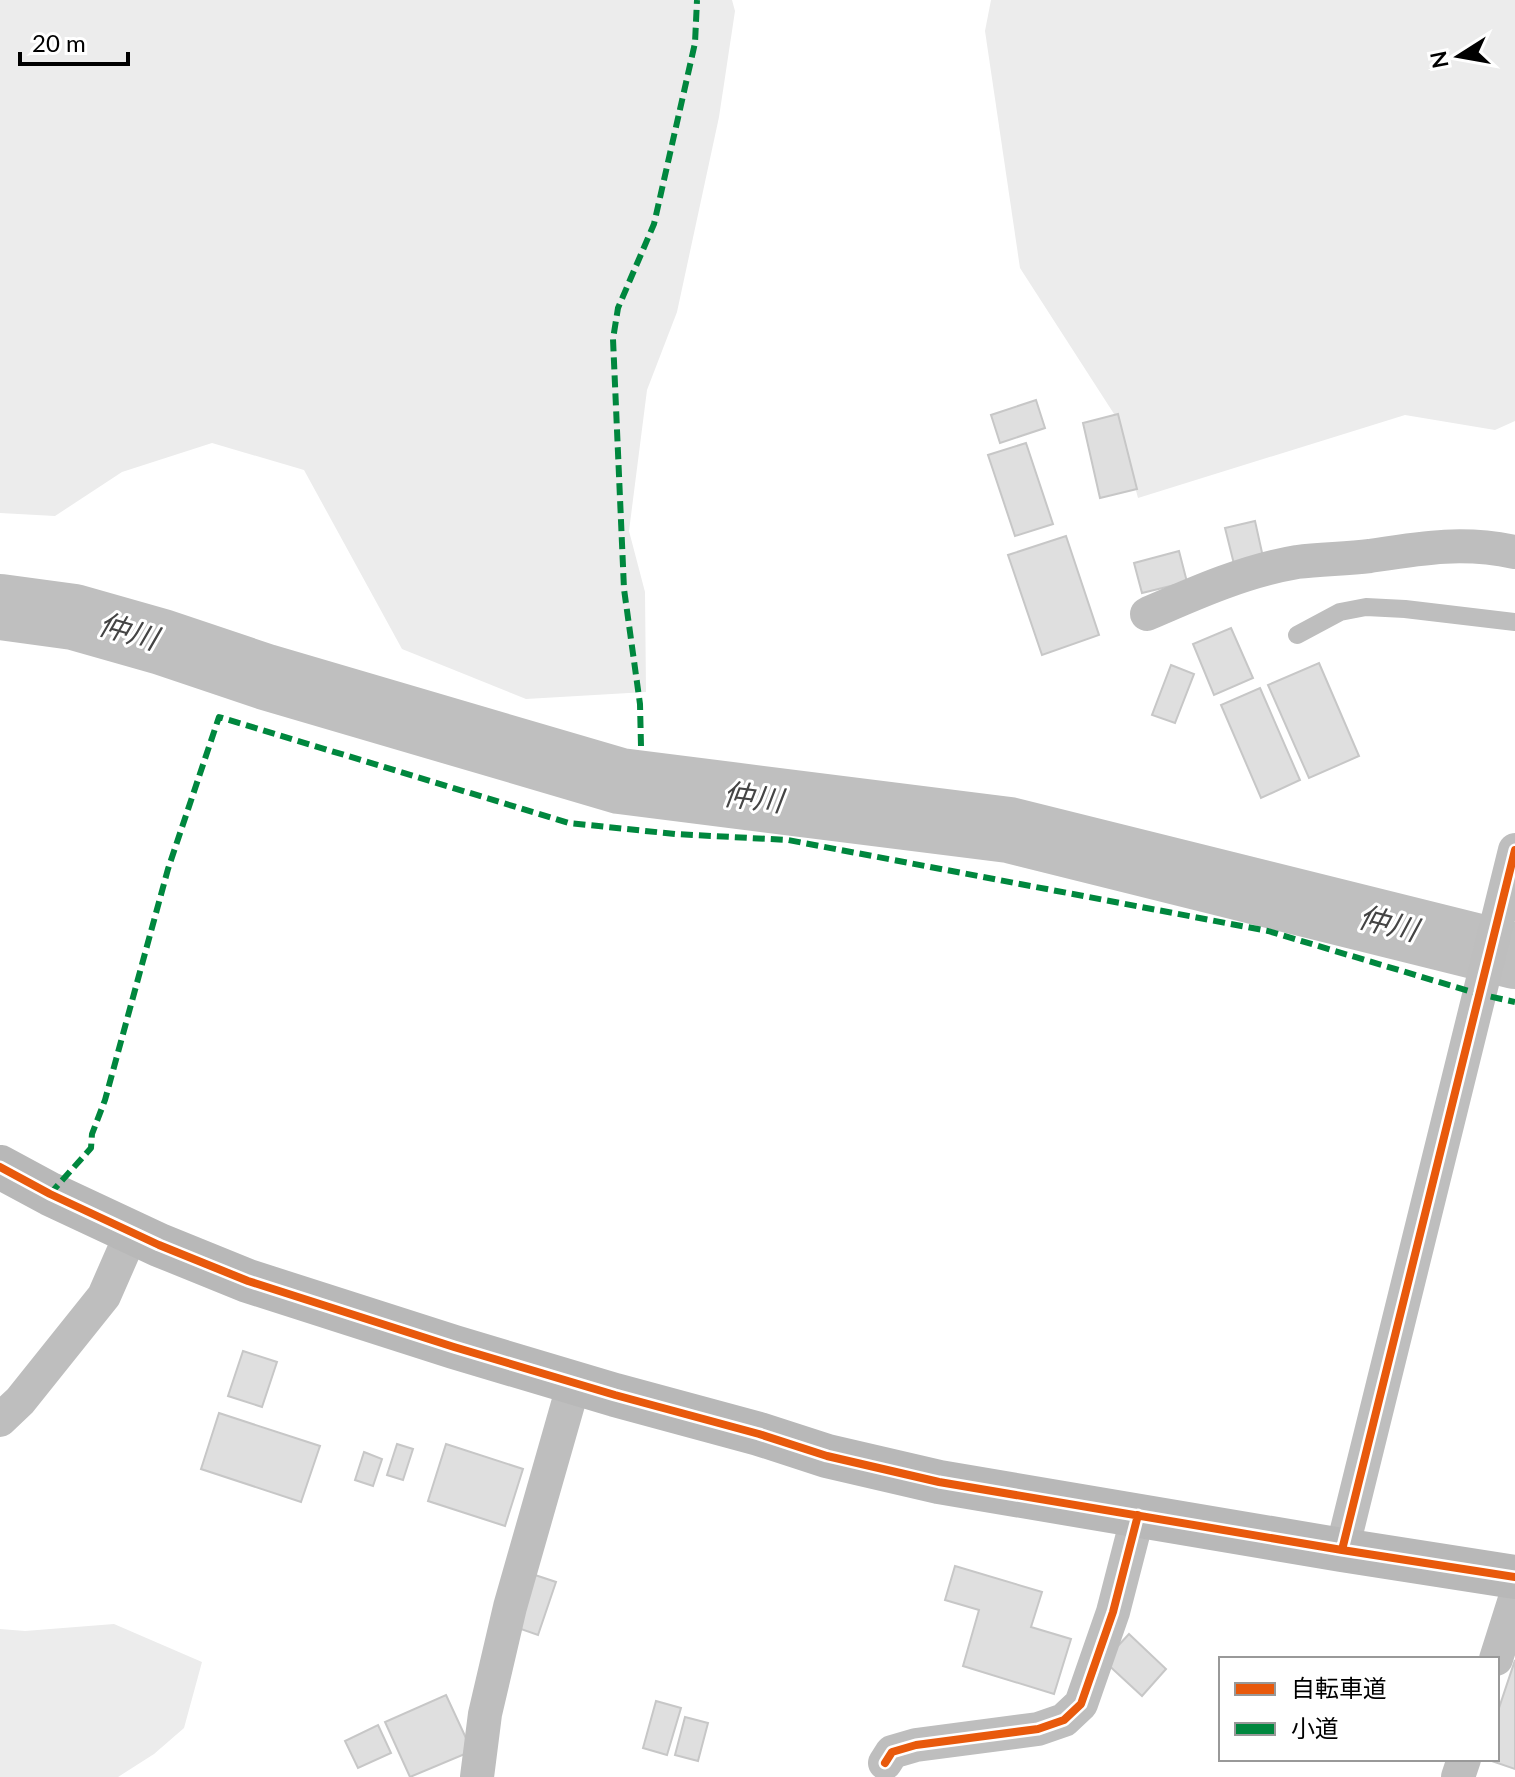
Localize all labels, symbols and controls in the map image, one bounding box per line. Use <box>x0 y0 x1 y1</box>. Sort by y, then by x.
scale bar <box>20 16 128 66</box>
north arrow <box>1419 16 1499 96</box>
text: 20 m <box>32 28 86 57</box>
text: N <box>1424 49 1454 71</box>
water label: 仲川 <box>95 605 165 656</box>
water label: 仲川 <box>721 774 788 818</box>
water label: 仲川 <box>1355 897 1425 948</box>
legend <box>1219 1657 1499 1761</box>
text: 自転車道 <box>1291 1673 1387 1702</box>
text: 小道 <box>1291 1713 1339 1742</box>

